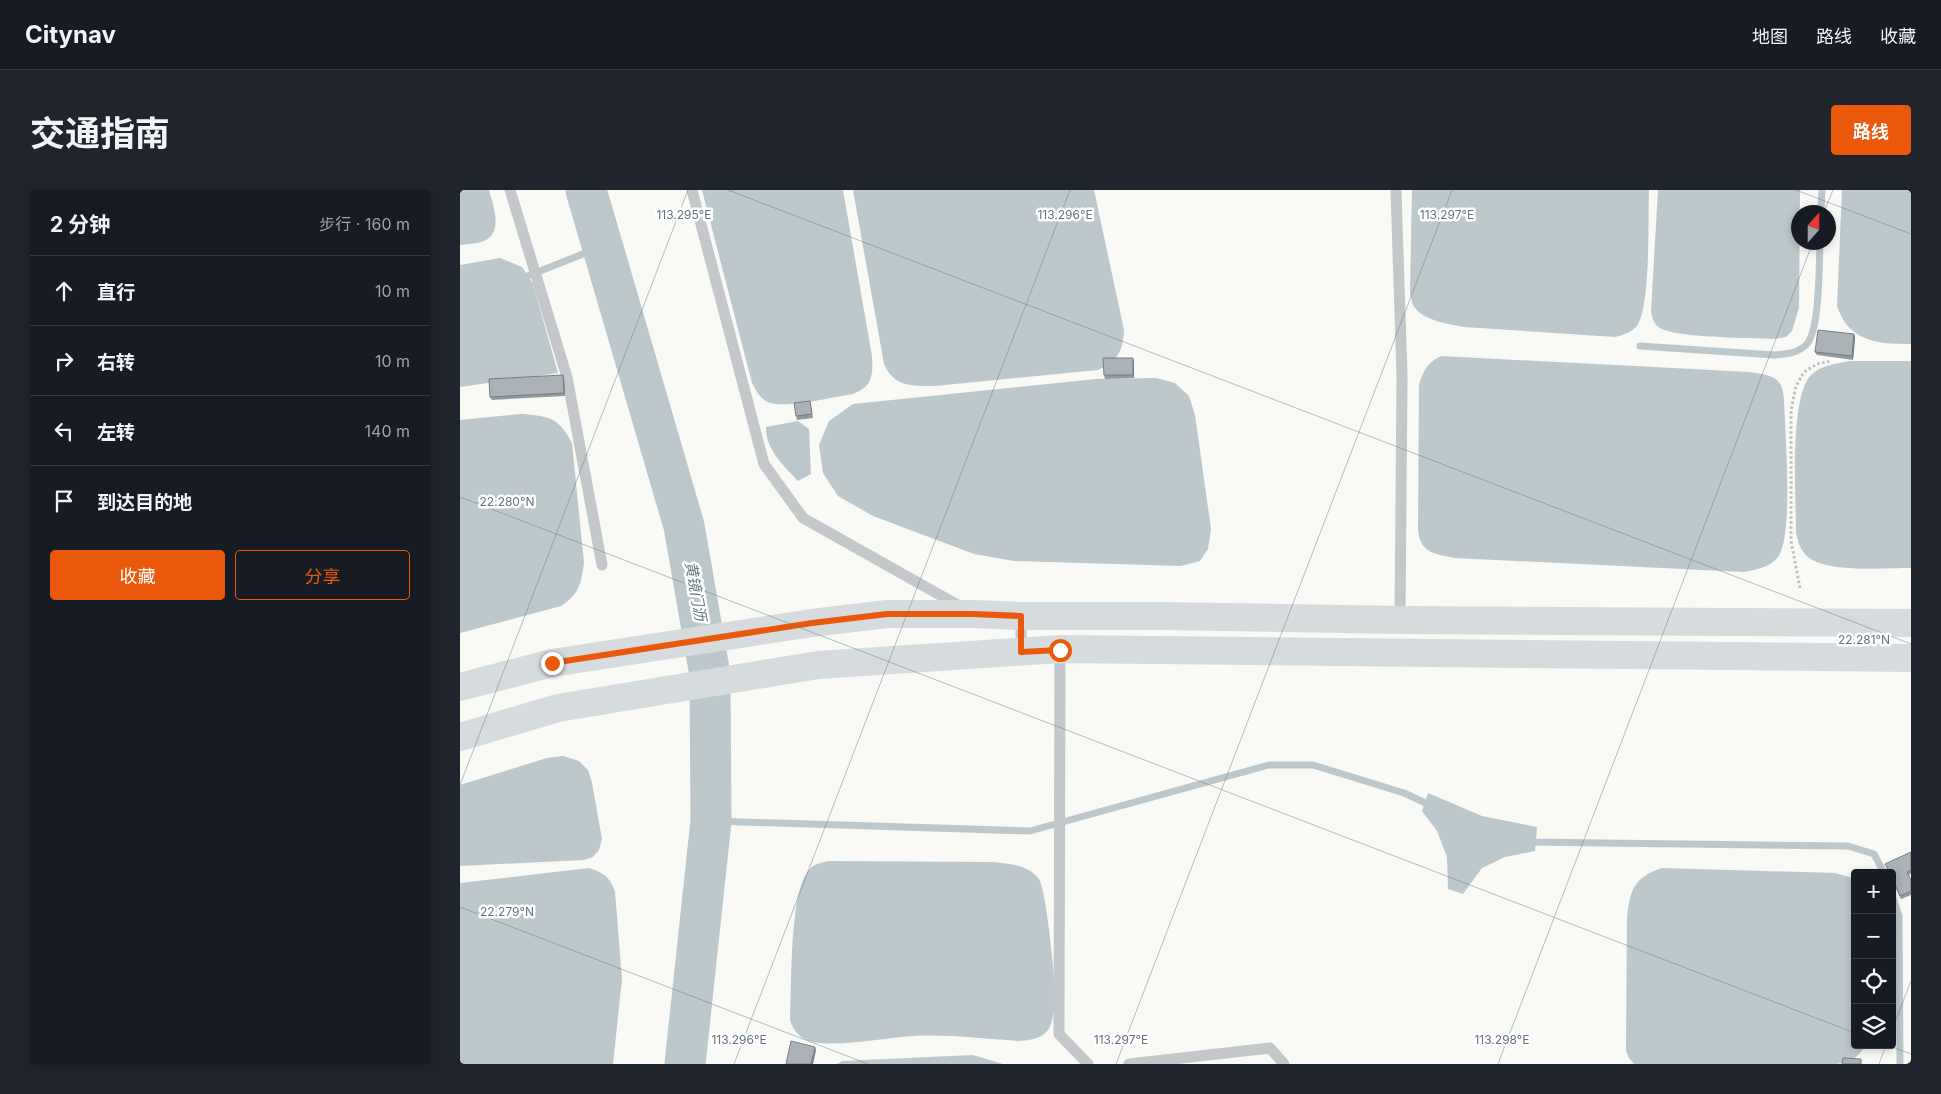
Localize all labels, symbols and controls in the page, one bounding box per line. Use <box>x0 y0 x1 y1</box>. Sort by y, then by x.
text: Citynav <box>25 20 116 49</box>
text: 地图 <box>1752 26 1788 47</box>
text: 路线 <box>1816 26 1852 47</box>
text: 收藏 <box>1880 26 1916 47</box>
button: 路线 <box>1831 105 1911 155</box>
text: 交通指南 <box>30 112 170 154</box>
north arrow <box>1791 205 1836 250</box>
text: 113.295°E <box>656 207 712 222</box>
text: 113.296°E <box>1037 207 1093 222</box>
text: 113.297°E <box>1420 207 1474 222</box>
text: 2 分钟 <box>50 212 110 237</box>
text: 步行 · 160 m <box>319 214 410 234</box>
icon: ahead <box>50 277 78 305</box>
text: 直行 <box>97 281 135 304</box>
text: 10 m <box>375 281 410 301</box>
icon: right <box>50 347 78 375</box>
text: 右转 <box>97 351 135 374</box>
text: 10 m <box>375 351 410 371</box>
icon: left <box>50 417 78 445</box>
text: 左转 <box>97 421 135 444</box>
text: 140 m <box>365 421 410 441</box>
icon: arrive <box>50 487 78 515</box>
text: 到达目的地 <box>97 491 192 514</box>
text: 22.280°N <box>480 494 534 509</box>
button: 收藏 <box>50 550 225 600</box>
button: 分享 <box>235 550 410 600</box>
water label: 黄镜门沥 <box>681 560 711 625</box>
text: 22.281°N <box>1838 632 1890 647</box>
route start <box>1049 639 1072 662</box>
route end <box>541 652 564 675</box>
map controls <box>1851 869 1896 1049</box>
button: + <box>1851 869 1896 914</box>
text: 22.279°N <box>480 904 534 919</box>
button: − <box>1851 914 1896 959</box>
button: locate <box>1851 959 1896 1004</box>
button: layers <box>1851 1004 1896 1049</box>
text: 113.296°E <box>711 1032 767 1047</box>
text: 113.297°E <box>1094 1032 1148 1047</box>
text: 113.298°E <box>1474 1032 1530 1047</box>

